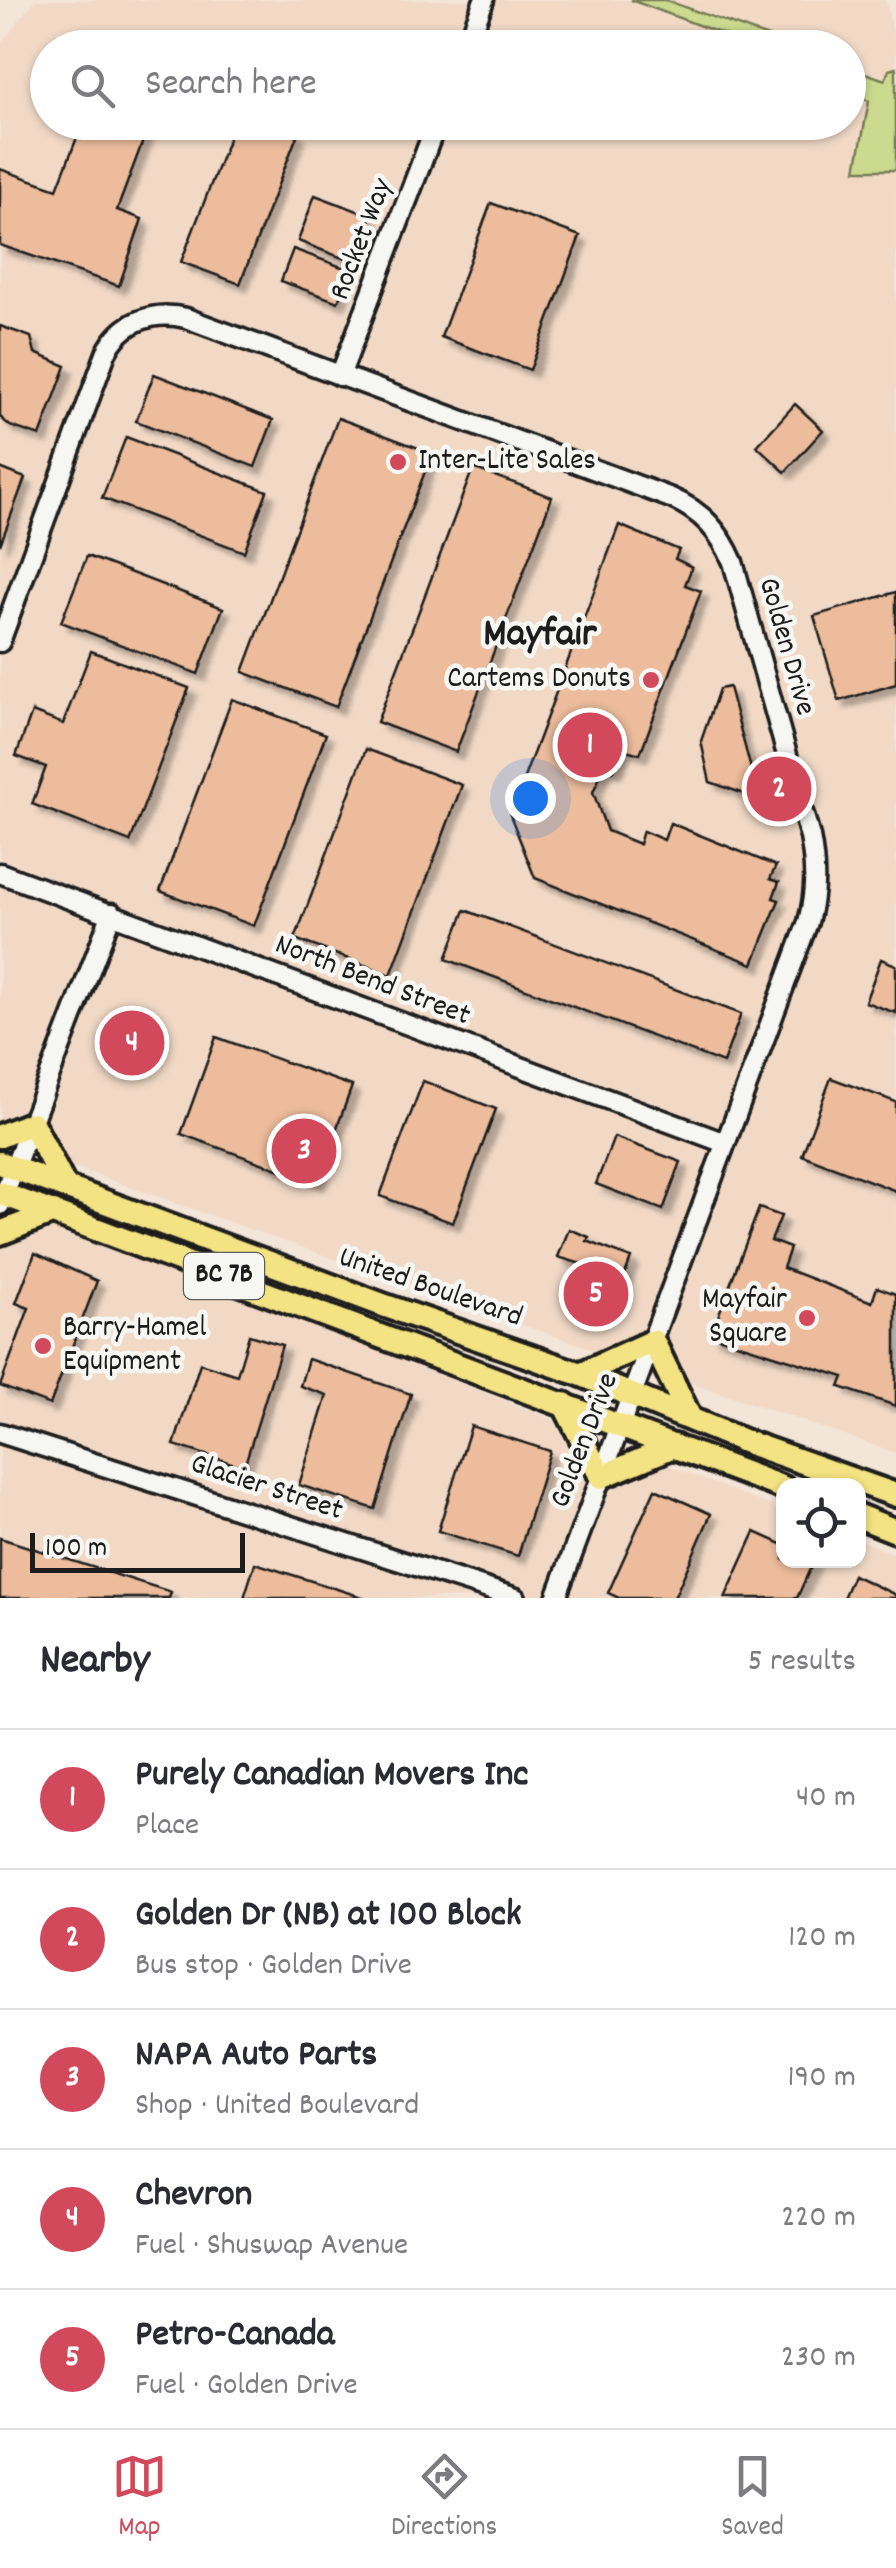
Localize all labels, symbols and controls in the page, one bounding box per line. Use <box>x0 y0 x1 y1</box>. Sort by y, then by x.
search box <box>30 30 866 140</box>
icon: search <box>65 58 120 113</box>
text: Search here <box>145 58 317 113</box>
street label: Rocket Way <box>320 172 406 307</box>
place label: Inter-Lite Sales <box>418 441 596 484</box>
marker: Inter-Lite Sales <box>387 451 409 473</box>
street label: Golden Drive <box>745 573 825 721</box>
district label: Mayfair <box>483 608 598 665</box>
place label: Cartems Donuts <box>447 659 631 702</box>
marker: Cartems Donuts <box>640 669 662 691</box>
pin: 1 <box>558 708 622 782</box>
pin: 2 <box>746 752 812 826</box>
your location <box>505 773 556 824</box>
street label: North Bend Street <box>268 925 476 1039</box>
pin: 4 <box>100 1006 164 1080</box>
pin: 3 <box>272 1114 336 1188</box>
street label: United Boulevard <box>332 1237 528 1341</box>
road number: BC 7B <box>184 1253 264 1299</box>
pin: 5 <box>564 1256 628 1332</box>
place label: Mayfair Square <box>702 1280 787 1357</box>
marker: Mayfair Square <box>796 1307 818 1329</box>
place label: Barry-Hamel Equipment <box>63 1308 206 1385</box>
marker: Barry-Hamel Equipment <box>32 1335 54 1357</box>
street label: Golden Drive <box>541 1367 631 1515</box>
street label: Glacier Street <box>184 1444 348 1534</box>
map controls <box>776 1478 866 1568</box>
button: locate <box>776 1478 866 1568</box>
scale bar <box>30 1528 245 1572</box>
text: 100 m <box>45 1530 107 1570</box>
text: Nearby <box>40 1633 150 1693</box>
text: 5 results <box>748 1640 856 1686</box>
text: Purely Canadian Movers Inc <box>135 1749 529 1804</box>
text: 1 <box>69 1776 76 1822</box>
text: 40 m <box>796 1776 856 1822</box>
text: Place <box>135 1804 199 1850</box>
text: Golden Dr (NB) at 100 Block <box>135 1889 522 1944</box>
text: 2 <box>66 1916 79 1962</box>
text: 120 m <box>788 1916 856 1962</box>
text: Bus stop · Golden Drive <box>135 1944 412 1990</box>
text: NAPA Auto Parts <box>135 2029 377 2084</box>
text: 3 <box>65 2056 80 2102</box>
text: 190 m <box>788 2056 856 2102</box>
text: Shop · United Boulevard <box>135 2084 419 2130</box>
text: Chevron <box>135 2169 252 2224</box>
text: 4 <box>66 2196 79 2242</box>
text: 220 m <box>781 2196 856 2242</box>
text: Fuel · Shuswap Avenue <box>135 2224 408 2270</box>
text: Petro-Canada <box>135 2309 335 2364</box>
text: 5 <box>65 2336 80 2382</box>
text: 230 m <box>781 2336 856 2382</box>
text: Fuel · Golden Drive <box>135 2364 358 2410</box>
tab: Map <box>112 2449 167 2549</box>
tab: Directions <box>391 2449 497 2549</box>
tab: Saved <box>721 2449 784 2549</box>

